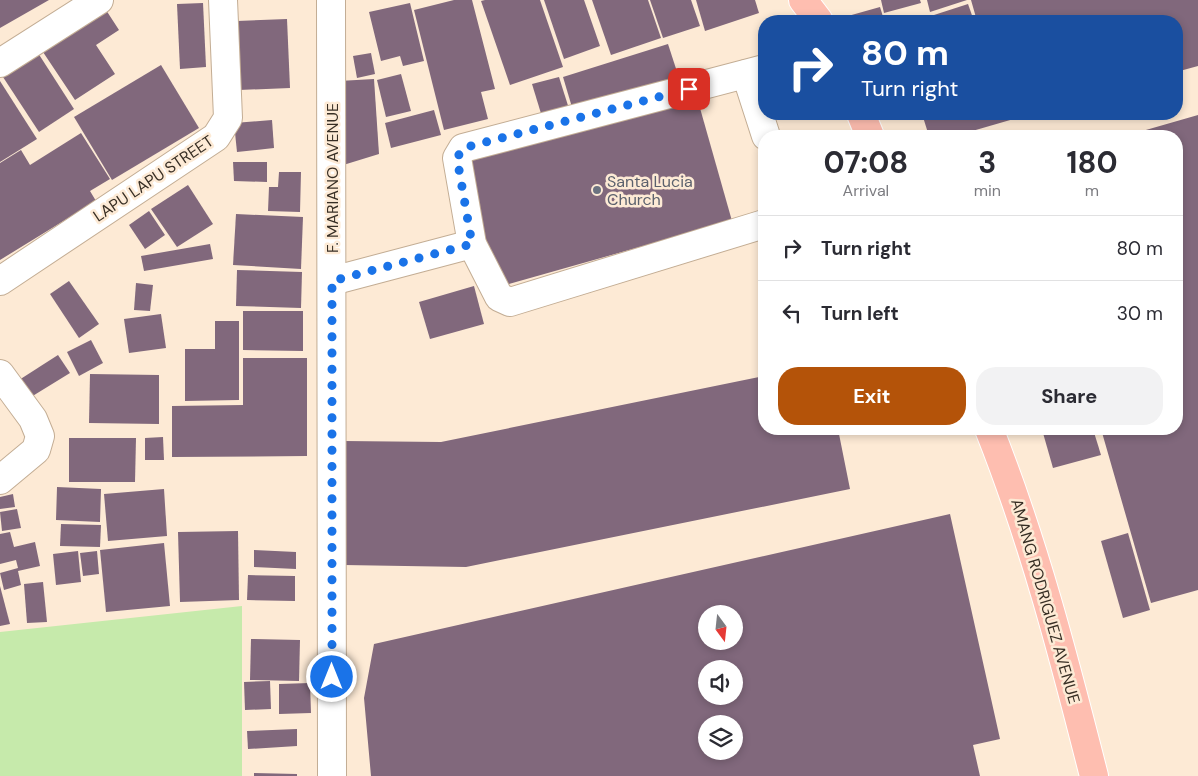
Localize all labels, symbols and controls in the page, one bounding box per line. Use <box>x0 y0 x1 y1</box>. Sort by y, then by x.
text: 80 m <box>861 30 949 76</box>
icon: right <box>778 35 843 100</box>
pin <box>668 68 710 110</box>
text: Turn right <box>861 74 958 103</box>
icon: arrive <box>675 75 703 103</box>
street label: F. MARIANO AVENUE <box>322 103 343 253</box>
street label: LAPU LAPU STREET <box>89 130 217 226</box>
text: 07:08 <box>823 143 908 182</box>
text: 3 <box>978 143 996 182</box>
text: 180 <box>1066 143 1118 182</box>
place label: Santa Lucia Church <box>607 171 693 210</box>
text: Arrival <box>843 180 889 201</box>
text: min <box>974 180 1001 201</box>
text: m <box>1085 180 1099 201</box>
marker: Santa Lucia Church <box>591 184 603 196</box>
icon: right <box>778 234 806 262</box>
text: Turn right <box>821 236 911 261</box>
text: 80 m <box>1116 236 1163 261</box>
icon: left <box>778 299 806 327</box>
text: Turn left <box>821 301 899 326</box>
text: 30 m <box>1117 301 1163 326</box>
button: Exit <box>778 367 966 425</box>
button: Share <box>976 367 1163 425</box>
street label: AMANG RODRIGUEZ AVENUE <box>1006 496 1085 706</box>
north arrow <box>698 605 742 650</box>
map controls <box>698 605 743 760</box>
position arrow <box>305 650 357 702</box>
button: sound <box>698 660 743 705</box>
button: layers <box>698 715 743 760</box>

